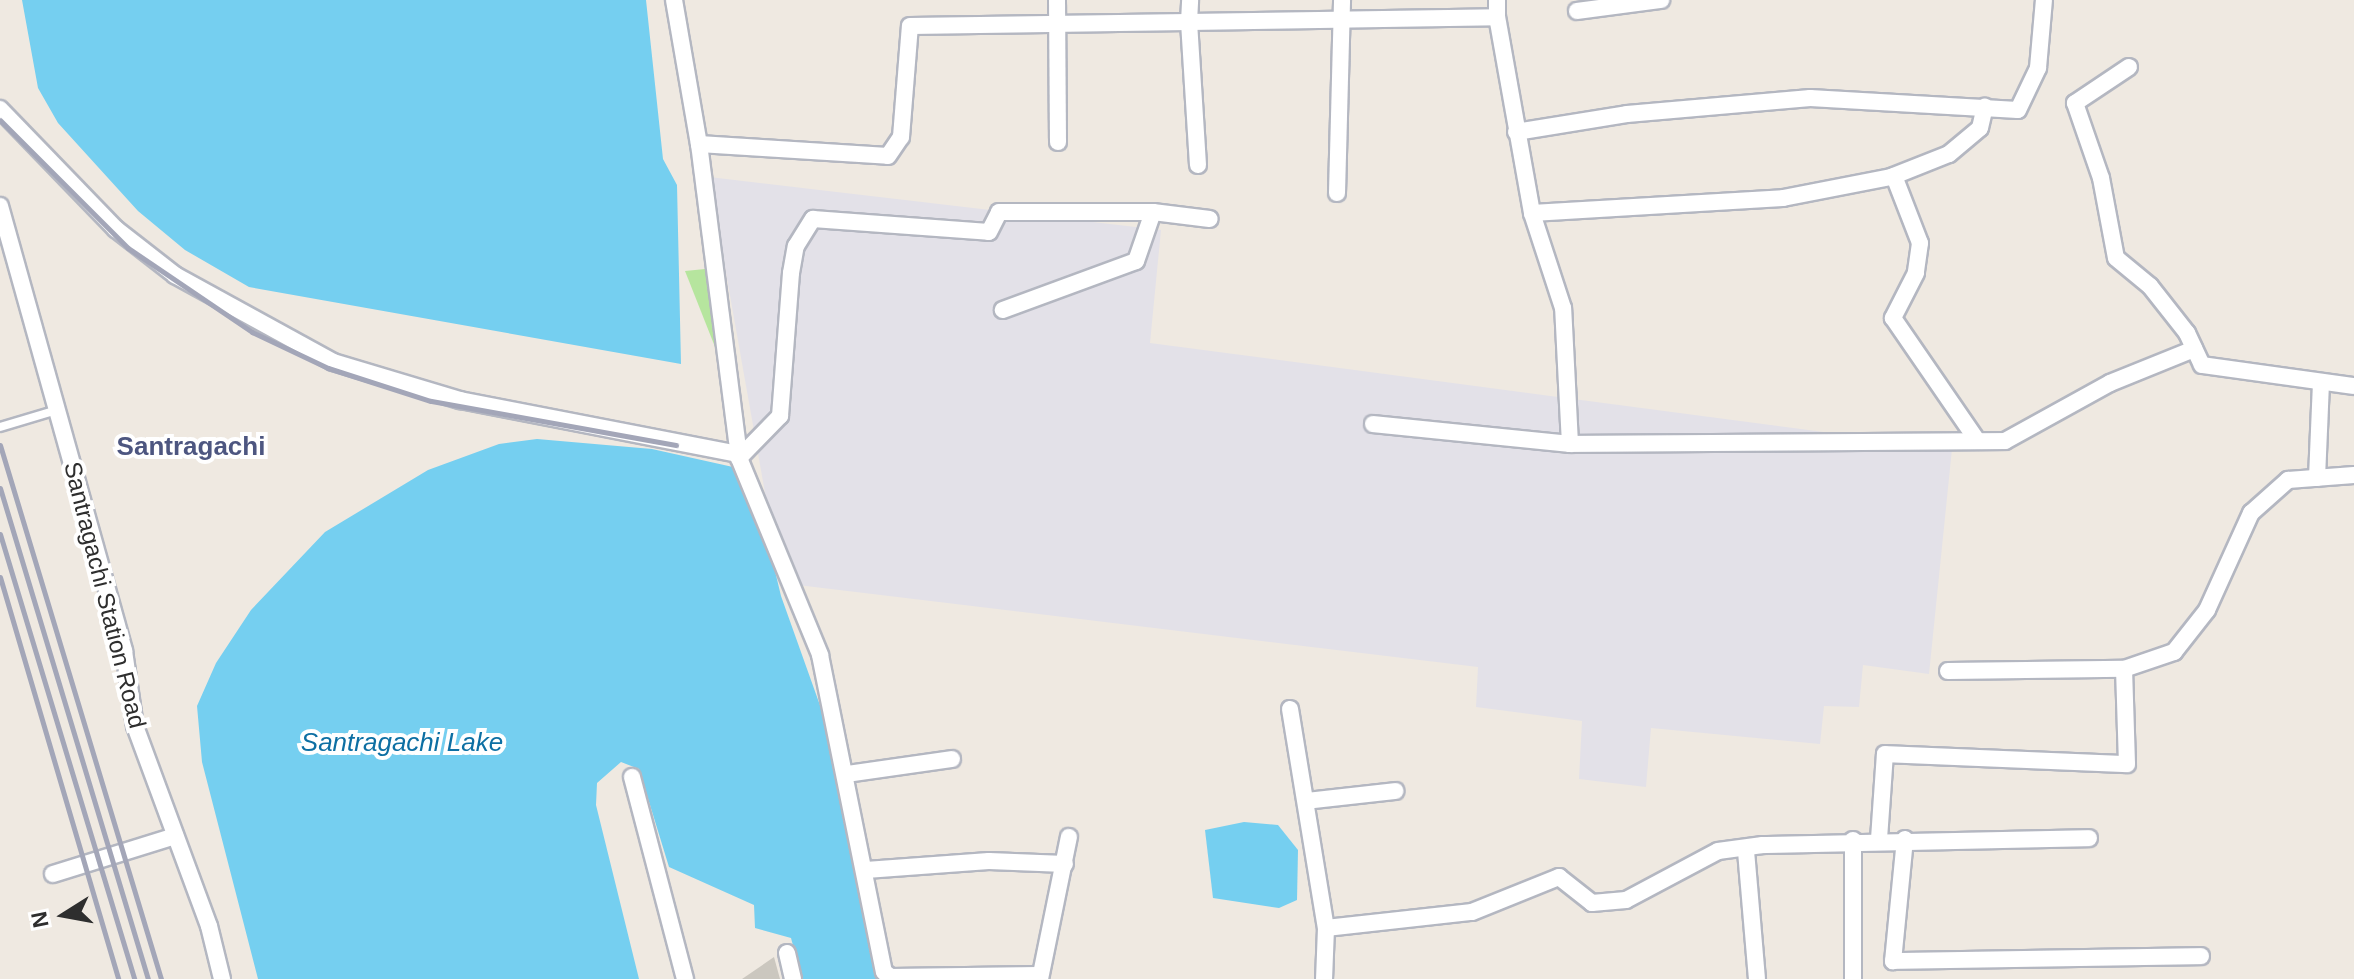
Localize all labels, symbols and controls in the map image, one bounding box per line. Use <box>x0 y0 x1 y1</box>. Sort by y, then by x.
district label: Santragachi <box>117 431 265 463</box>
street label: Santragachi Station Road <box>58 459 152 731</box>
water label: Santragachi Lake <box>301 727 503 759</box>
north arrow <box>24 875 104 955</box>
text: N <box>26 909 54 930</box>

